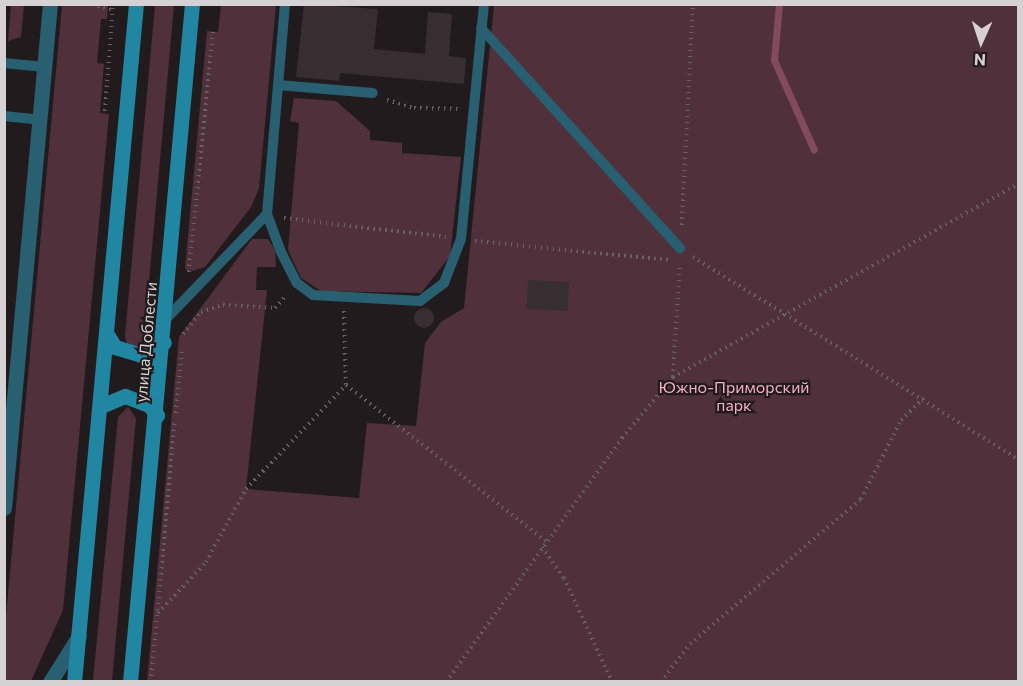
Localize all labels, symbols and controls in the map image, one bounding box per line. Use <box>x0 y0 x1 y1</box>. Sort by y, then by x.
north arrow <box>951 12 1011 72</box>
text: N <box>974 51 987 70</box>
street label: улица Доблести <box>131 281 161 403</box>
park label: Южно-Приморский парк <box>658 377 810 415</box>

